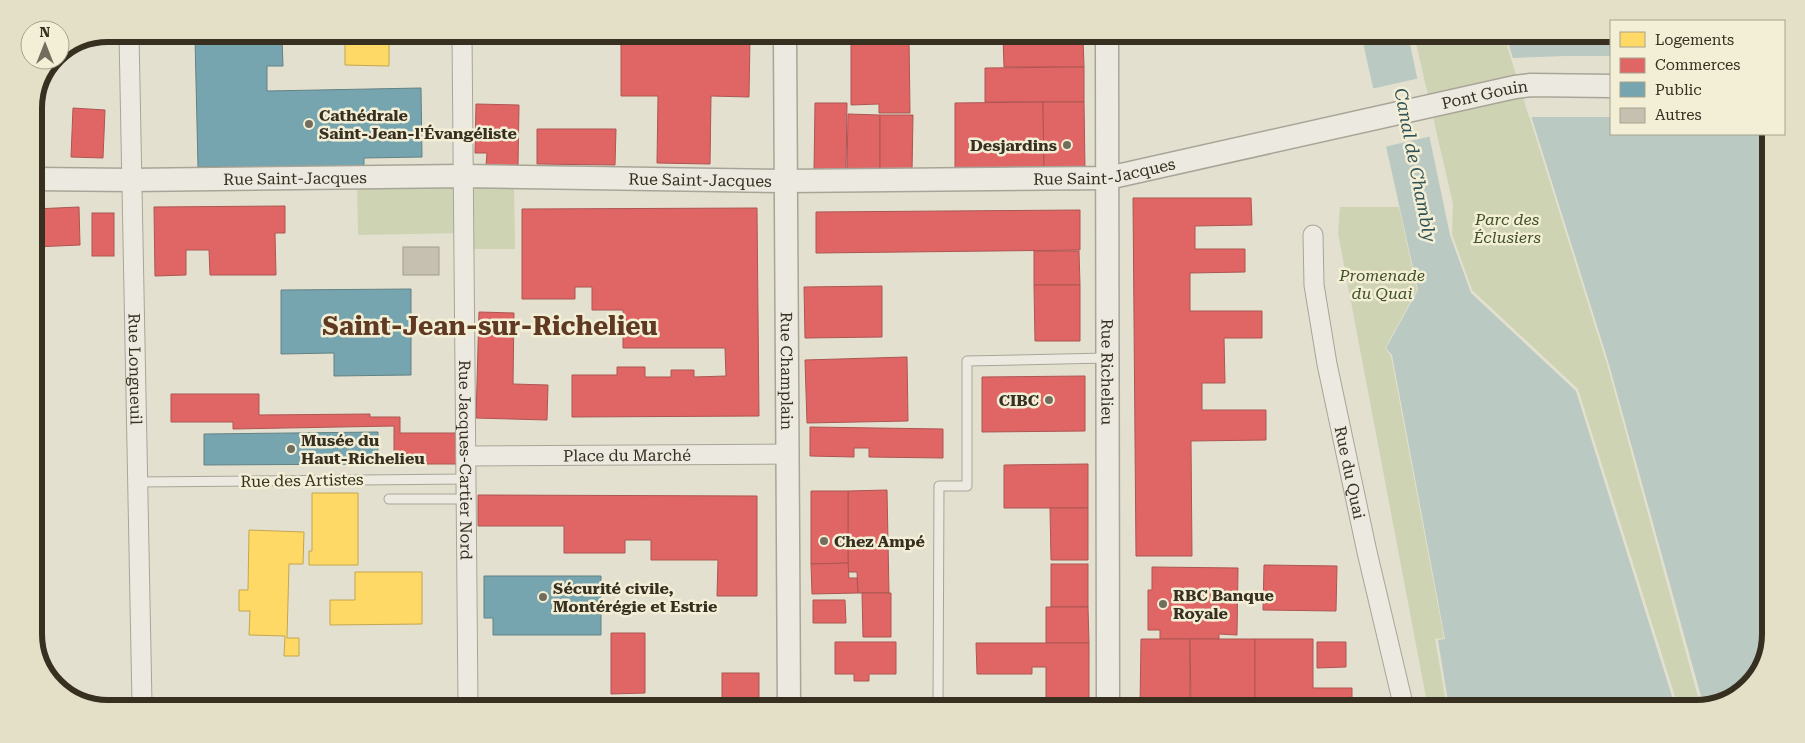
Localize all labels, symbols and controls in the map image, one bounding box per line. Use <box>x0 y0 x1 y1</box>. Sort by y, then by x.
north arrow <box>20 20 70 70</box>
legend <box>1610 20 1785 135</box>
text: N <box>40 24 51 40</box>
text: Logements <box>1655 31 1734 49</box>
text: Commerces <box>1655 56 1740 74</box>
street label: Pont Gouin <box>1440 76 1529 113</box>
text: Public <box>1655 81 1702 99</box>
water label: Canal de Chambly <box>1390 86 1441 244</box>
place label: Cathédrale Saint-Jean-l'Évangéliste <box>319 106 517 143</box>
text: Autres <box>1655 106 1702 124</box>
marker: Cathédrale Saint-Jean-l'Évangéliste <box>303 118 315 130</box>
place label: Desjardins <box>970 136 1057 155</box>
marker: Desjardins <box>1061 139 1073 151</box>
street label: Rue Saint-Jacques <box>1033 154 1178 189</box>
street label: Rue Saint-Jacques <box>223 168 367 189</box>
street label: Rue Saint-Jacques <box>628 170 772 191</box>
park label: Parc des Éclusiers <box>1472 210 1541 247</box>
park label: Promenade du Quai <box>1338 266 1425 303</box>
district label: Saint-Jean-sur-Richelieu <box>322 311 658 341</box>
street label: Rue Champlain <box>777 312 796 430</box>
street label: Rue Longueuil <box>124 313 146 425</box>
street label: Rue Richelieu <box>1097 319 1117 425</box>
street label: Rue Jacques-Cartier Nord <box>455 360 476 560</box>
place label: CIBC <box>999 391 1039 410</box>
marker: CIBC <box>1043 394 1055 406</box>
street label: Rue du Quai <box>1330 424 1369 521</box>
place label: Musée du Haut-Richelieu <box>301 431 425 468</box>
marker: Musée du Haut-Richelieu <box>285 443 297 455</box>
street label: Place du Marché <box>563 446 691 465</box>
street label: Rue des Artistes <box>240 470 364 491</box>
place label: Chez Ampé <box>834 532 925 551</box>
marker: Chez Ampé <box>818 535 830 547</box>
place label: Sécurité civile, Montérégie et Estrie <box>553 579 717 616</box>
place label: RBC Banque Royale <box>1173 586 1274 623</box>
marker: Sécurité civile, Montérégie et Estrie <box>537 591 549 603</box>
marker: RBC Banque Royale <box>1157 598 1169 610</box>

